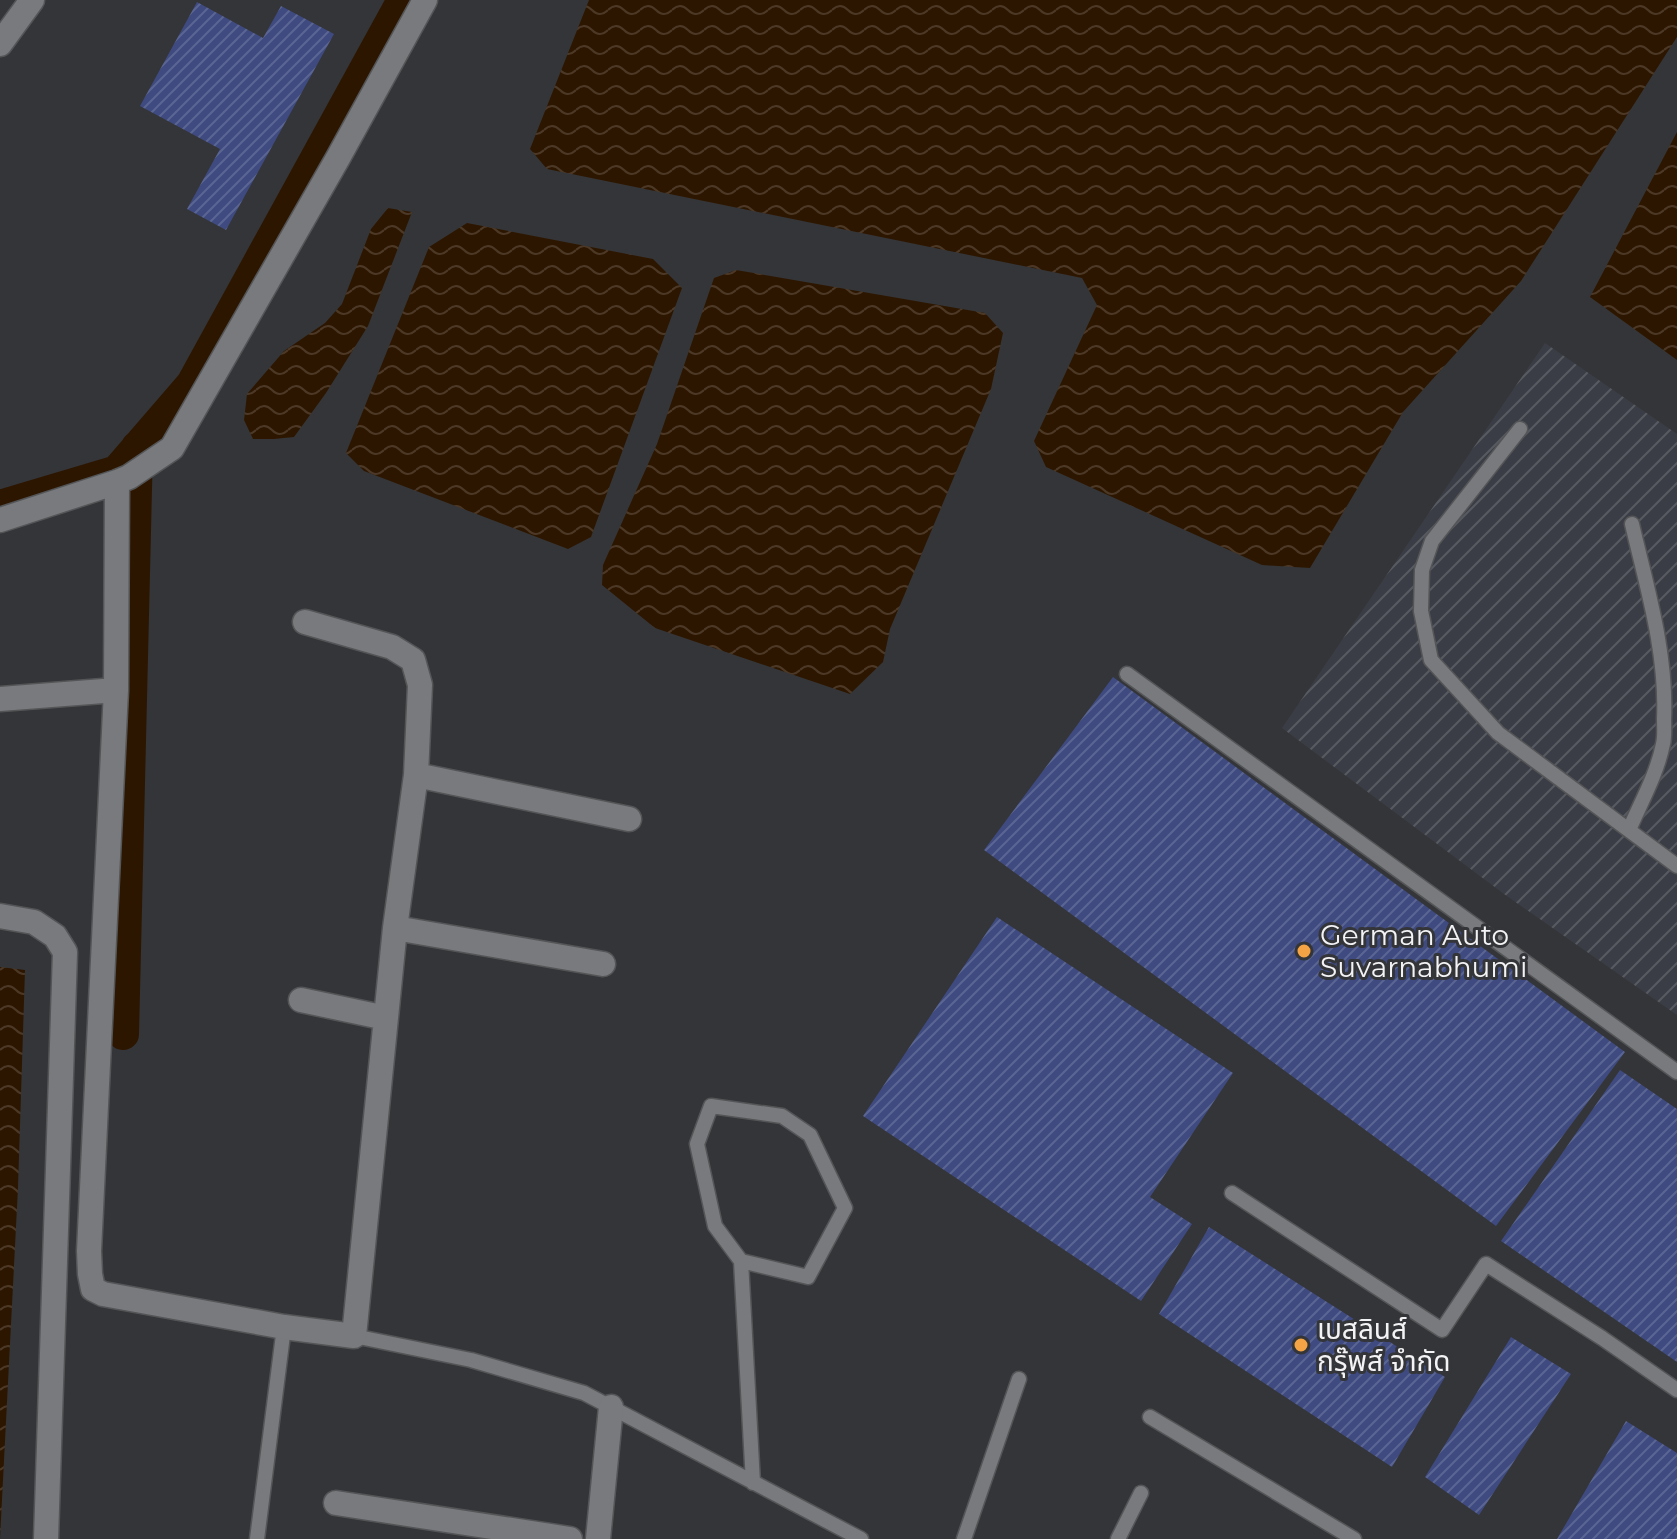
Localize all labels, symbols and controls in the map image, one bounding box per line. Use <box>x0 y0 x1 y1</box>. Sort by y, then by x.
place label: German Auto Suvarnabhumi <box>1320 918 1528 984</box>
marker: German Auto Suvarnabhumi <box>1295 942 1313 960</box>
place label: เบสลินส์ กรุ๊พส์ จำกัด <box>1317 1312 1451 1378</box>
marker: เบสลินส์ กรุ๊พส์ จำกัด <box>1292 1336 1310 1354</box>

